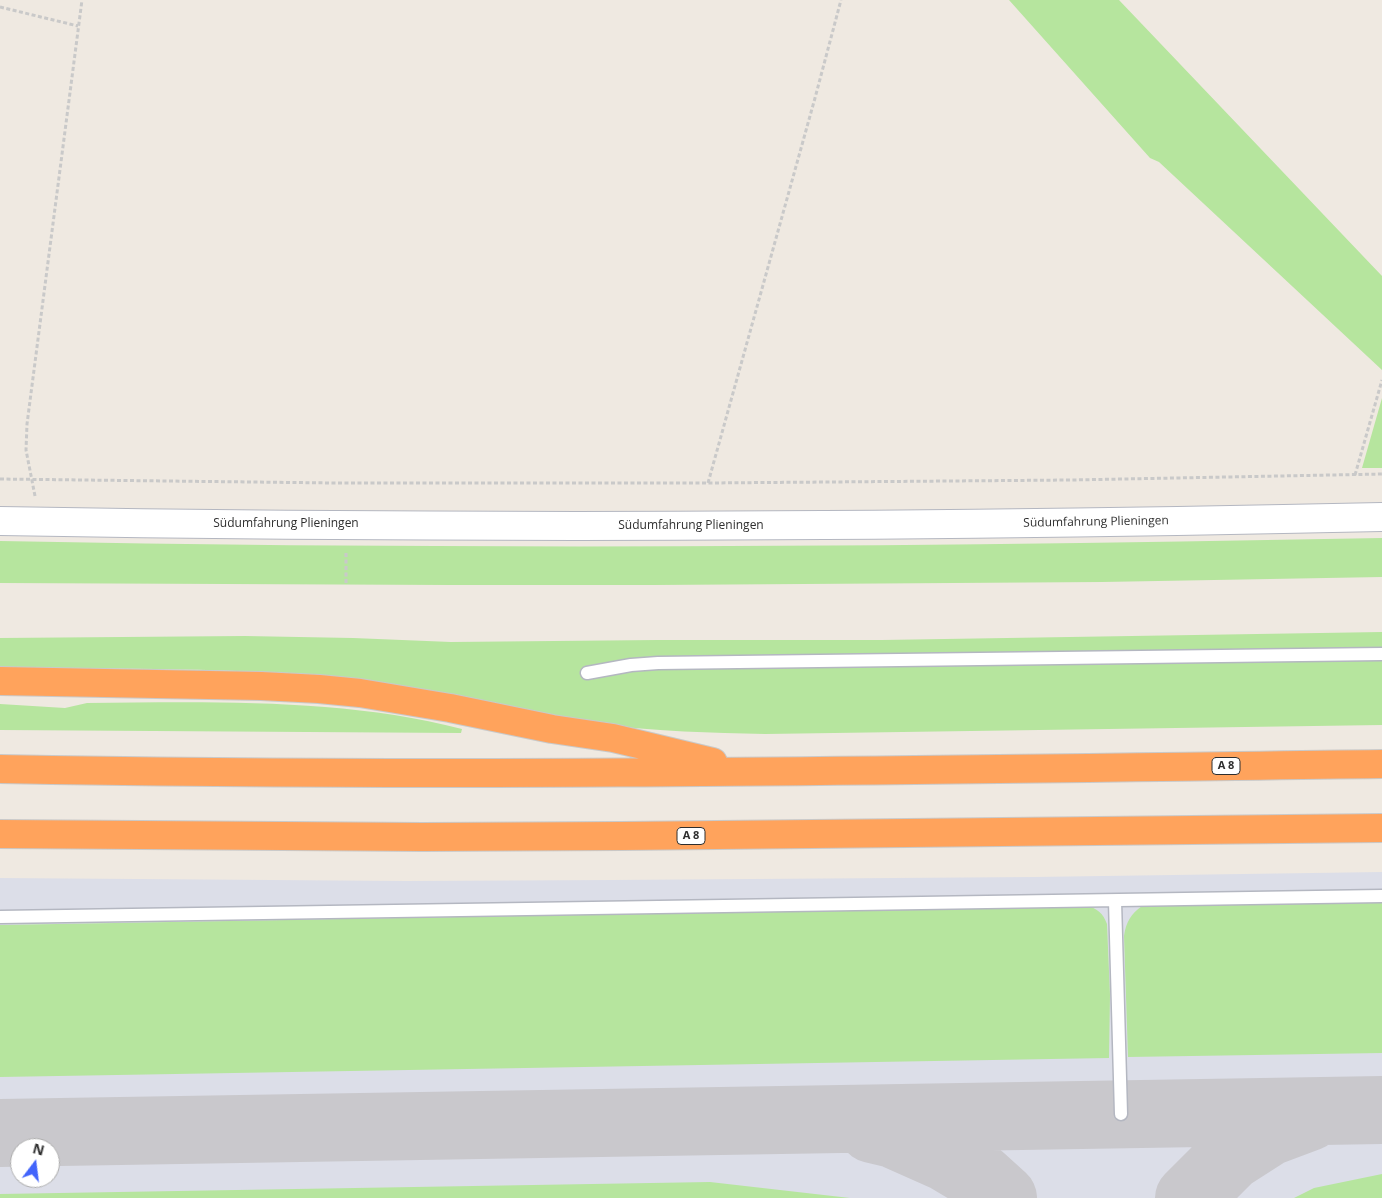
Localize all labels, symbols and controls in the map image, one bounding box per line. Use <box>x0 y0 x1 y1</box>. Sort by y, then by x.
street label: Südumfahrung Plieningen <box>1023 514 1169 530</box>
street label: Südumfahrung Plieningen <box>213 517 359 531</box>
street label: Südumfahrung Plieningen <box>618 519 764 533</box>
road number: A 8 <box>1212 758 1240 774</box>
road number: A 8 <box>677 828 705 844</box>
north arrow <box>10 1138 60 1188</box>
text: N <box>31 1138 47 1160</box>

